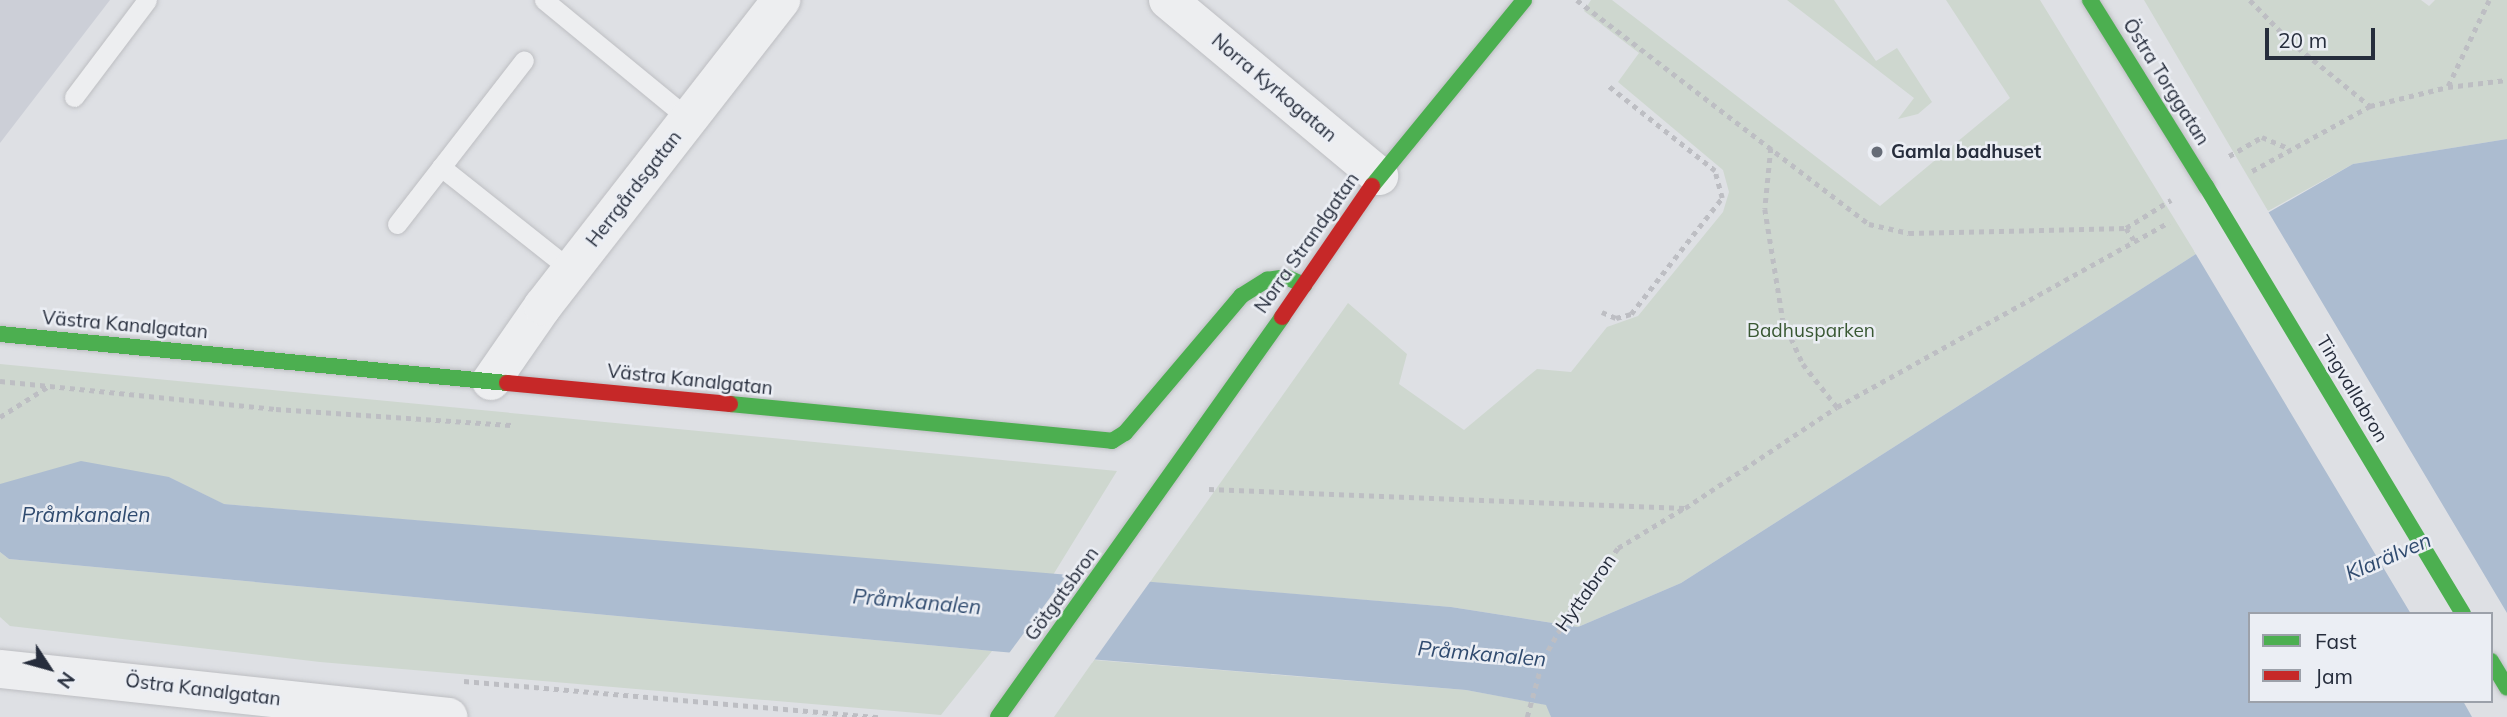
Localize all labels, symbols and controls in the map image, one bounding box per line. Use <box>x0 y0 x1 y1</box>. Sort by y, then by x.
street label: Östra Torggatan <box>2118 14 2214 150</box>
scale bar <box>2269 14 2379 58</box>
text: 20 m <box>2278 27 2327 53</box>
street label: Norra Kyrkogatan <box>1207 29 1341 147</box>
street label: Herrgårdsgatan <box>582 126 686 252</box>
place label: Gamla badhuset <box>1891 141 2041 163</box>
marker: Gamla badhuset <box>1869 144 1885 160</box>
street label: Norra Strandgatan <box>1250 168 1364 318</box>
street label: Västra Kanalgatan <box>41 306 209 344</box>
park label: Badhusparken <box>1747 320 1875 342</box>
street label: Tingvallabron <box>2311 331 2393 447</box>
street label: Västra Kanalgatan <box>606 360 774 400</box>
water label: Pråmkanalen <box>21 501 151 527</box>
water label: Klarälven <box>2341 527 2435 585</box>
street label: Götgatsbron <box>1020 543 1104 645</box>
street label: Hyttabron <box>1551 550 1621 636</box>
water label: Pråmkanalen <box>852 583 982 619</box>
legend <box>2248 612 2493 703</box>
text: Fast <box>2315 628 2357 654</box>
north arrow <box>14 633 84 703</box>
water label: Pråmkanalen <box>1417 635 1547 671</box>
text: Jam <box>2315 663 2353 689</box>
text: N <box>52 667 80 693</box>
street label: Östra Kanalgatan <box>124 669 282 711</box>

